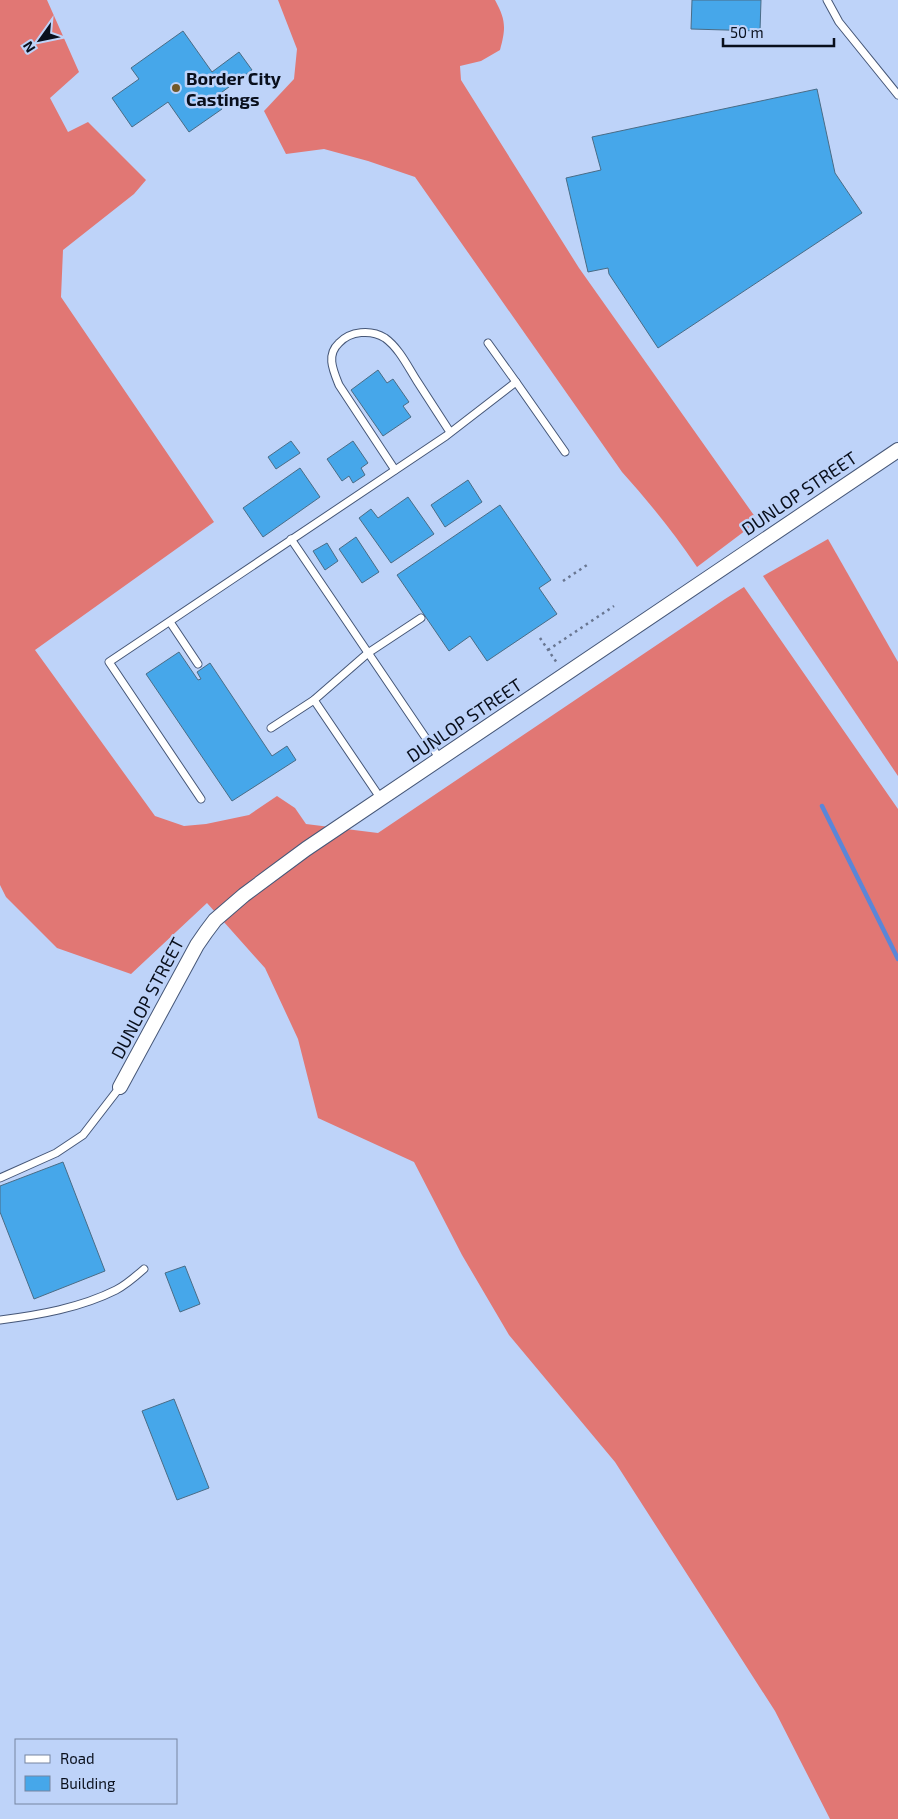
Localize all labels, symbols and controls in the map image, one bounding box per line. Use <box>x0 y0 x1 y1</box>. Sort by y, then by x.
north arrow <box>15 15 65 65</box>
scale bar <box>723 15 834 47</box>
text: 50 m <box>730 23 764 41</box>
text: N <box>19 38 39 56</box>
place label: Border City Castings <box>186 67 282 110</box>
marker: Border City Castings <box>170 82 182 94</box>
street label: DUNLOP STREET <box>737 446 861 540</box>
street label: DUNLOP STREET <box>402 673 526 767</box>
street label: DUNLOP STREET <box>106 933 188 1062</box>
legend <box>15 1739 178 1804</box>
text: Road <box>60 1749 95 1767</box>
text: Building <box>60 1774 116 1792</box>

